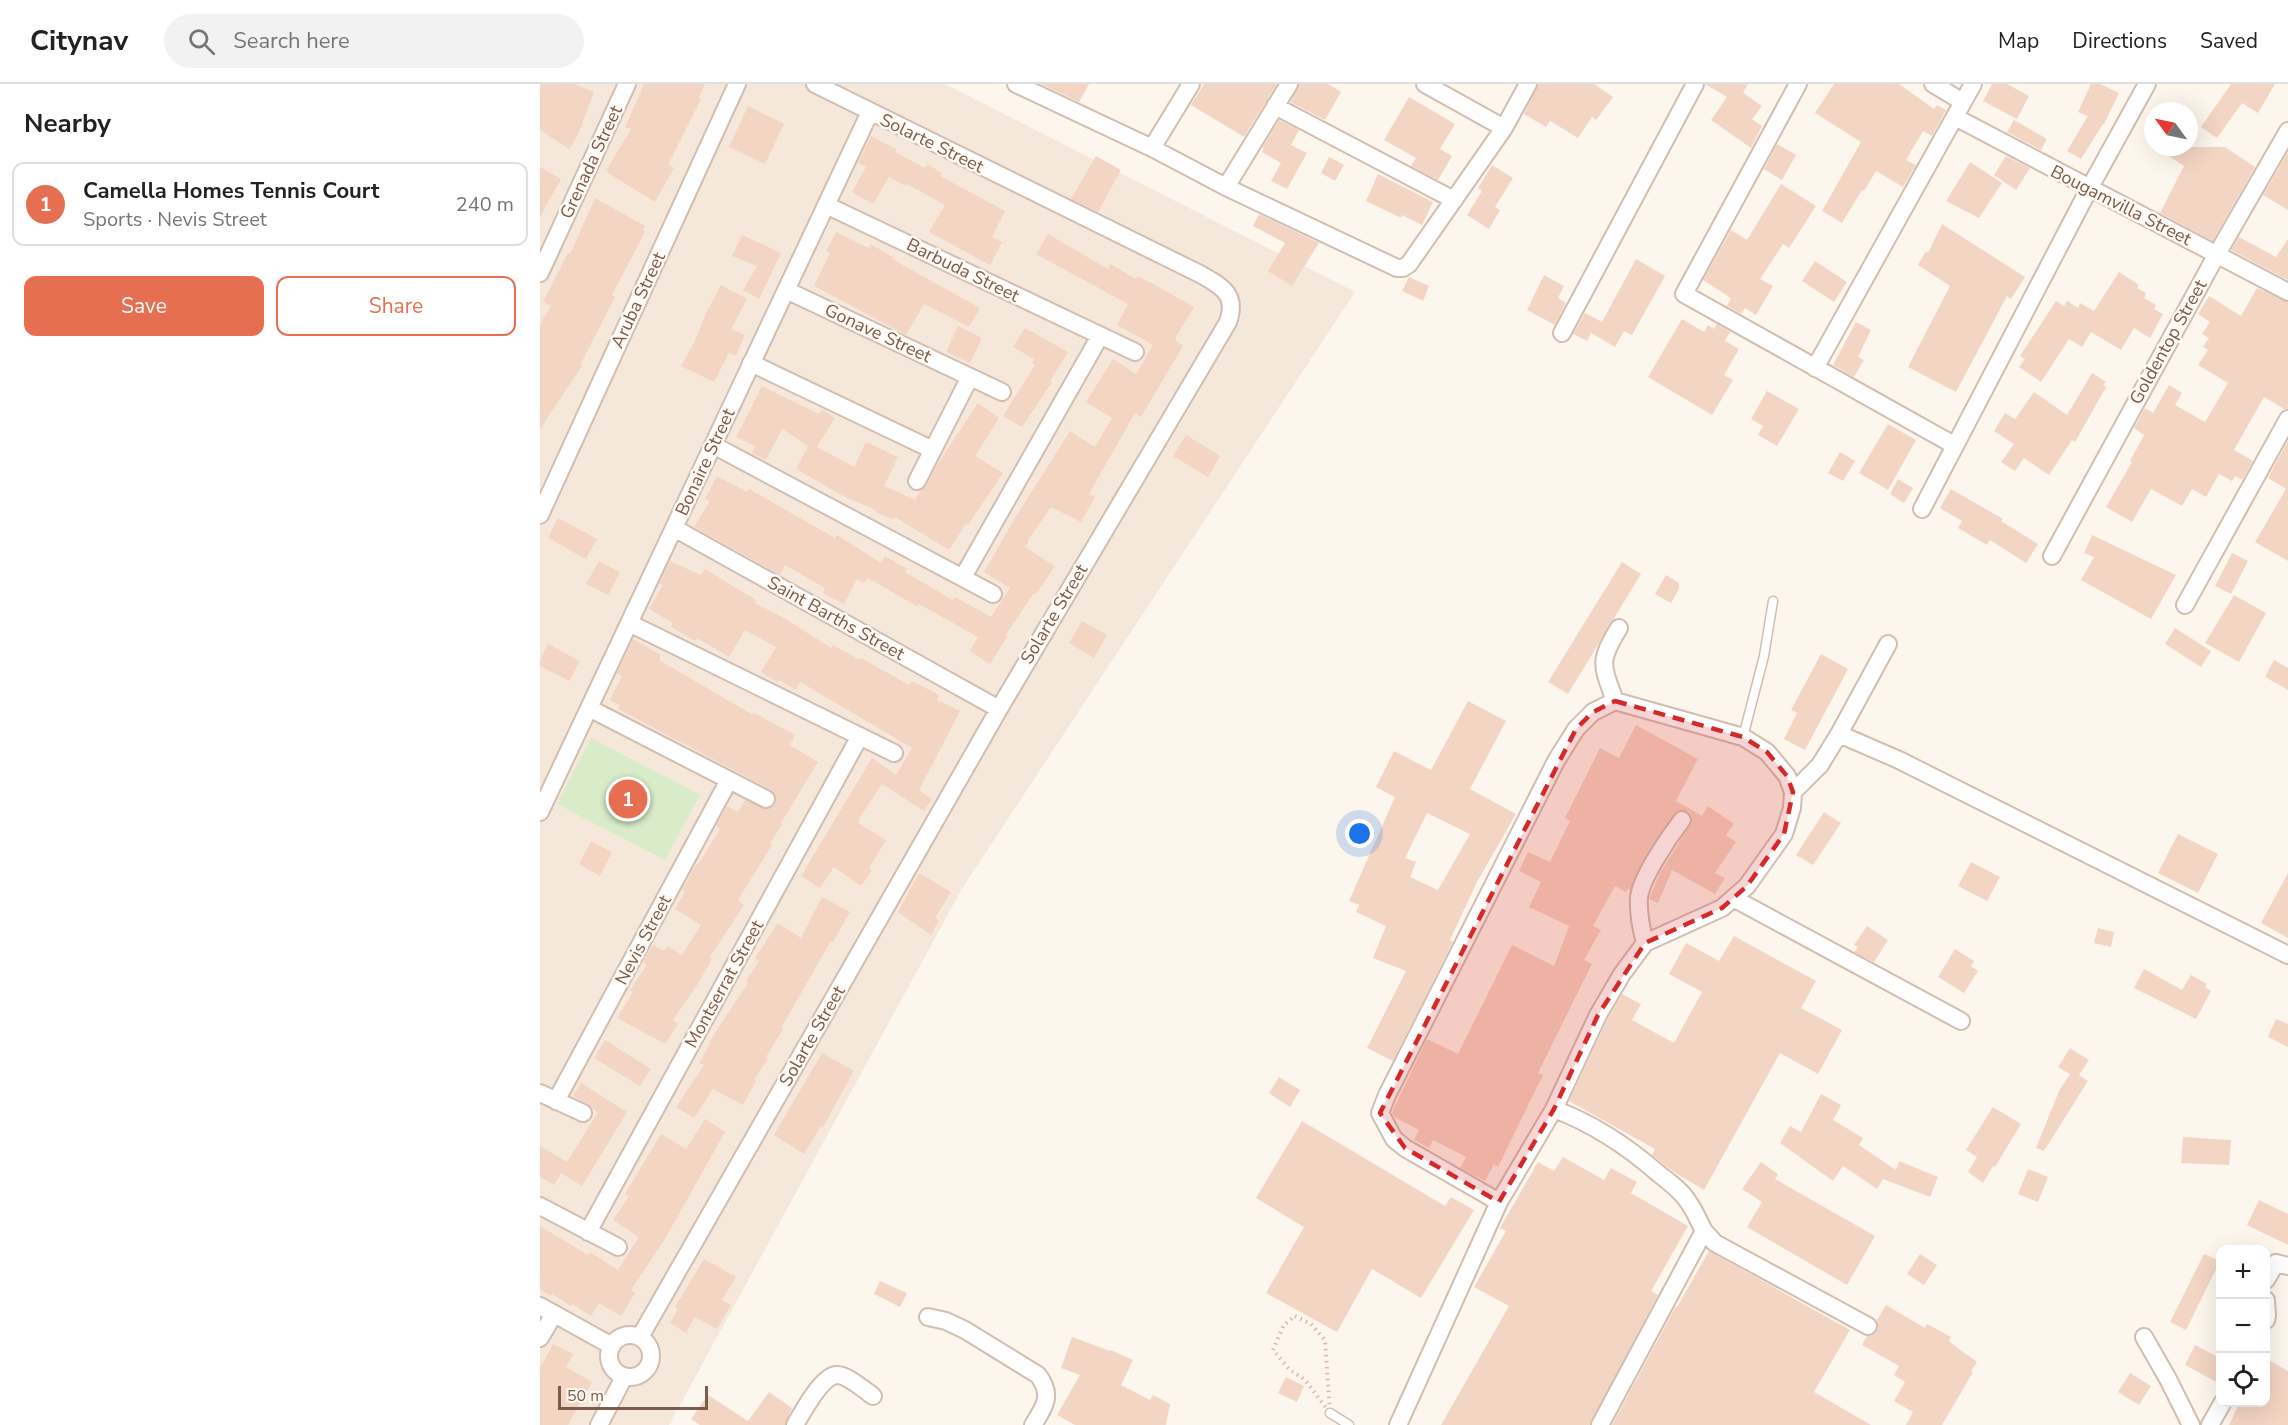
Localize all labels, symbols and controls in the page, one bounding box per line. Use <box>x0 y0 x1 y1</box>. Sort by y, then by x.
search box <box>164 14 584 68</box>
text: Citynav <box>30 22 128 60</box>
icon: search <box>185 25 218 58</box>
text: Search here <box>233 26 350 56</box>
text: Map <box>1998 27 2039 55</box>
text: Directions <box>2072 27 2167 55</box>
text: Saved <box>2200 27 2258 55</box>
street label: Grenada Street <box>554 101 628 223</box>
north arrow <box>2144 102 2198 156</box>
text: Nearby <box>24 106 111 141</box>
street label: Solarte Street <box>876 108 988 179</box>
street label: Bougamvilla Street <box>2046 159 2196 251</box>
text: Camella Homes Tennis Court <box>83 176 380 206</box>
text: 1 <box>40 191 52 218</box>
text: 240 m <box>456 191 514 218</box>
text: Sports · Nevis Street <box>83 206 267 233</box>
street label: Barbuda Street <box>903 232 1024 308</box>
street label: Aruba Street <box>605 247 671 352</box>
street label: Goldentop Street <box>2124 275 2213 409</box>
button: Save <box>24 276 264 336</box>
button: Share <box>276 276 516 336</box>
street label: Gonave Street <box>821 298 936 369</box>
street label: Bonaire Street <box>670 404 741 520</box>
street label: Solarte Street <box>1015 559 1094 668</box>
street label: Saint Barths Street <box>763 570 910 666</box>
pin: 1 <box>608 776 647 822</box>
your location <box>1345 819 1374 848</box>
street label: Nevis Street <box>609 890 677 989</box>
street label: Montserrat Street <box>679 915 769 1052</box>
street label: Solarte Street <box>774 981 851 1091</box>
map controls <box>2216 1245 2270 1407</box>
button: + <box>2216 1245 2270 1299</box>
button: − <box>2216 1299 2270 1353</box>
button: locate <box>2216 1353 2270 1407</box>
scale bar <box>558 1383 708 1410</box>
text: 50 m <box>567 1385 604 1407</box>

